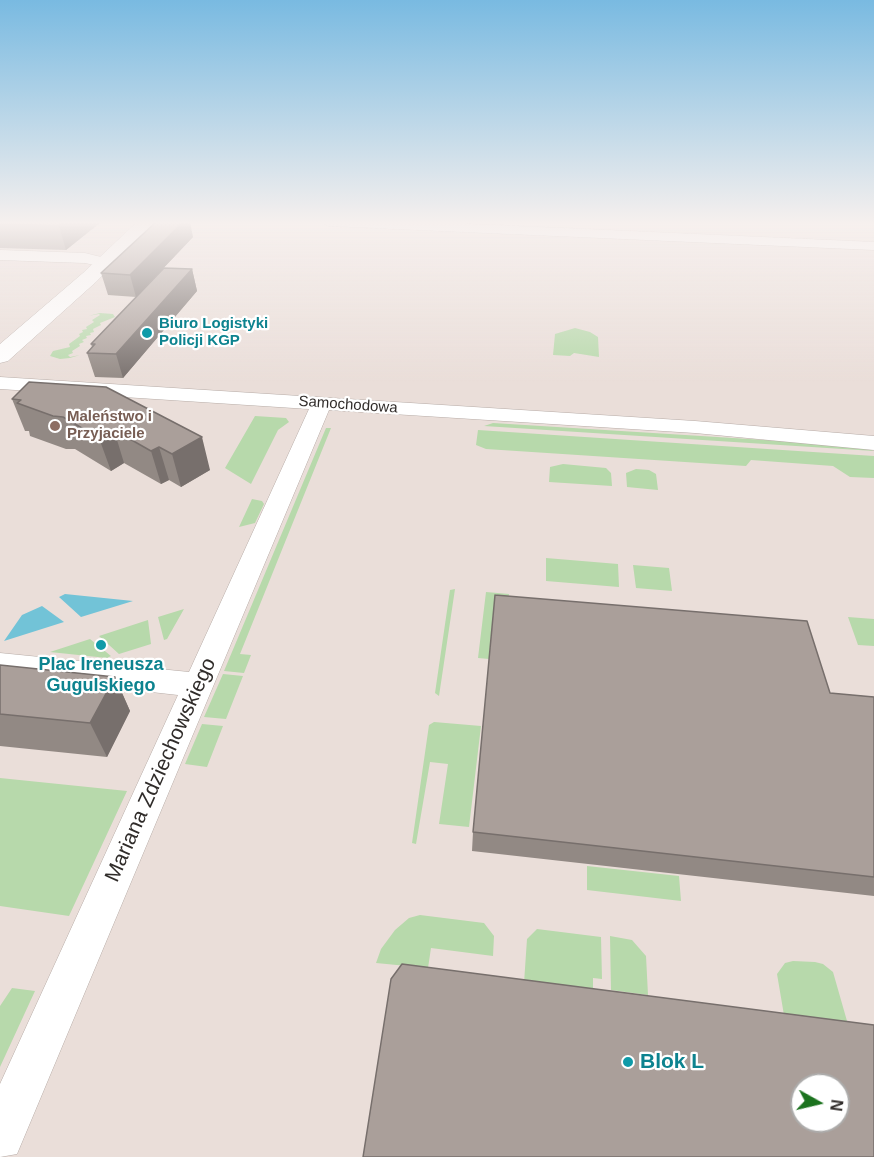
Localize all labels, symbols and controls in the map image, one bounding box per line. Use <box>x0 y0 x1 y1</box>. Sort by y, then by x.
place label: Biuro Logistyki Policji KGP <box>159 315 268 350</box>
marker: Biuro Logistyki Policji KGP <box>140 326 154 340</box>
street label: Samochodowa <box>298 393 398 417</box>
place label: Maleństwo i Przyjaciele <box>67 408 152 443</box>
marker: Maleństwo i Przyjaciele <box>48 419 62 433</box>
marker: Plac Ireneusza Gugulskiego <box>94 638 108 652</box>
place label: Plac Ireneusza Gugulskiego <box>38 654 164 696</box>
street label: Mariana Zdziechowskiego <box>100 654 222 886</box>
place label: Blok L <box>640 1049 704 1075</box>
marker: Blok L <box>621 1055 635 1069</box>
north arrow <box>790 1073 850 1133</box>
text: N <box>827 1098 846 1112</box>

